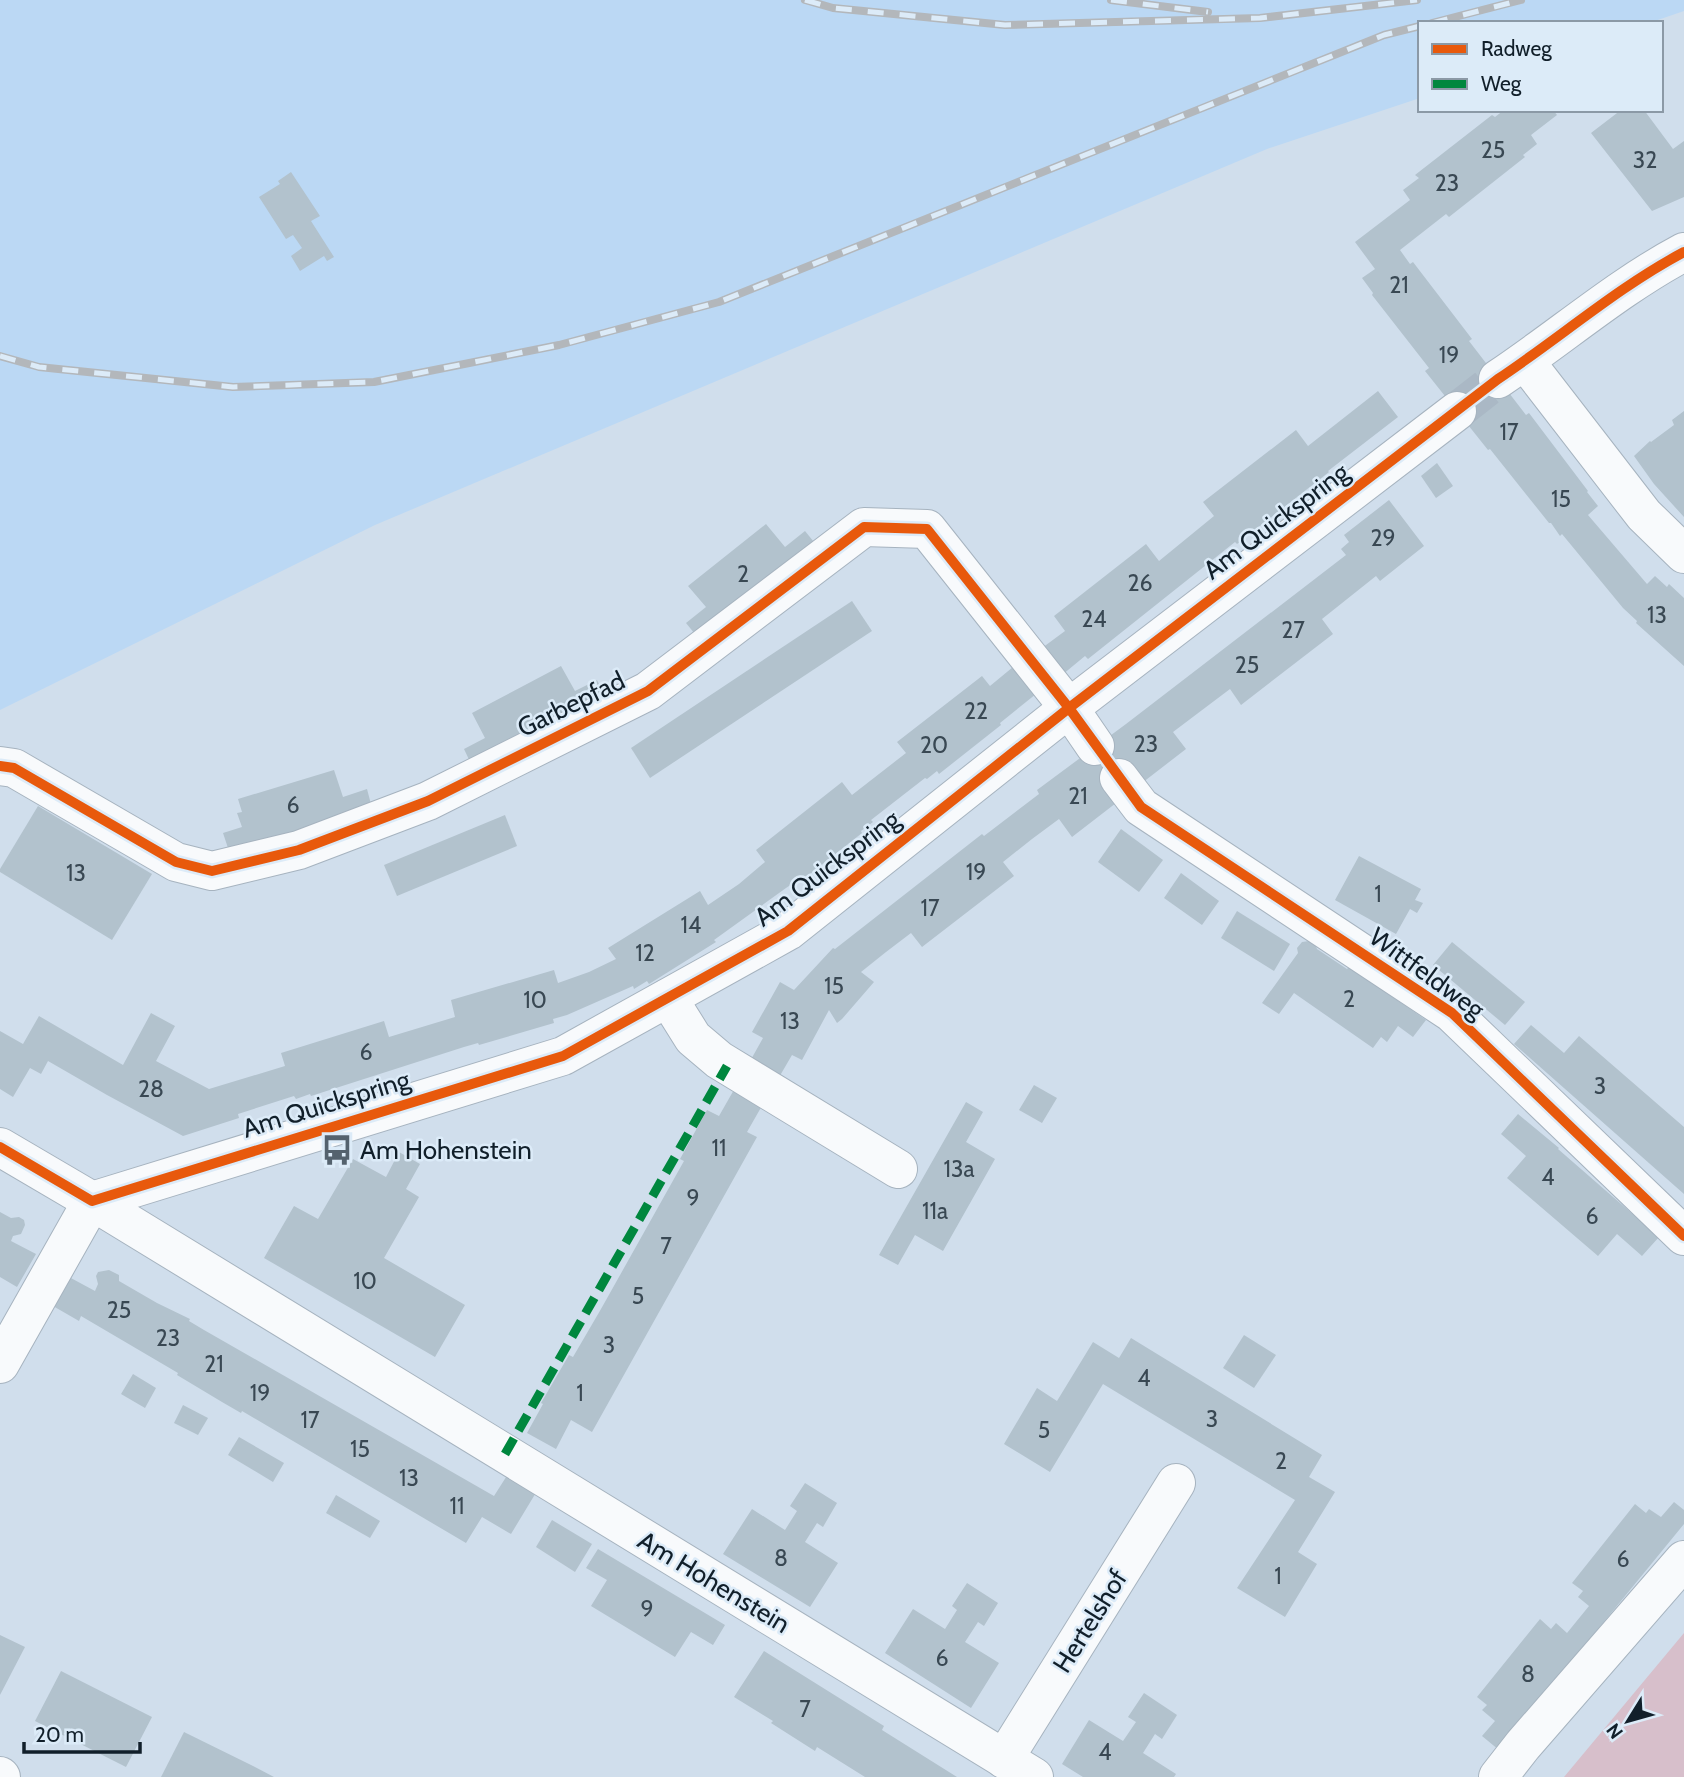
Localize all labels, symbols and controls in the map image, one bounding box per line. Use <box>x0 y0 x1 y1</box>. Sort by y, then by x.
legend <box>1418 21 1663 112</box>
text: Radweg <box>1481 36 1552 61</box>
text: Weg <box>1481 71 1522 96</box>
house number: 25 <box>1481 136 1505 164</box>
house number: 32 <box>1633 146 1657 174</box>
house number: 23 <box>1435 169 1459 197</box>
house number: 21 <box>1389 271 1409 299</box>
house number: 19 <box>1439 341 1459 369</box>
house number: 17 <box>1499 418 1519 446</box>
street label: Am Quickspring <box>1197 455 1356 586</box>
house number: 15 <box>1551 485 1571 513</box>
house number: 29 <box>1370 524 1396 552</box>
house number: 2 <box>737 560 749 588</box>
house number: 26 <box>1127 569 1153 597</box>
house number: 13 <box>1647 601 1667 629</box>
house number: 24 <box>1081 605 1107 633</box>
house number: 27 <box>1281 616 1305 644</box>
house number: 25 <box>1235 651 1259 679</box>
street label: Garbepfad <box>512 664 630 744</box>
house number: 22 <box>964 697 988 725</box>
house number: 23 <box>1134 730 1158 758</box>
house number: 20 <box>920 731 948 759</box>
house number: 21 <box>1068 782 1088 810</box>
house number: 6 <box>286 791 300 819</box>
street label: Am Quickspring <box>748 802 907 933</box>
house number: 19 <box>966 858 986 886</box>
house number: 13 <box>66 859 86 887</box>
house number: 1 <box>1374 880 1382 908</box>
house number: 17 <box>920 894 940 922</box>
house number: 14 <box>681 911 701 939</box>
street label: Wittfeldweg <box>1363 921 1492 1026</box>
house number: 12 <box>635 939 655 967</box>
house number: 15 <box>824 972 844 1000</box>
house number: 2 <box>1343 985 1355 1013</box>
house number: 10 <box>523 986 547 1014</box>
house number: 13 <box>780 1007 800 1035</box>
house number: 6 <box>359 1038 373 1066</box>
street label: Am Quickspring <box>238 1063 415 1145</box>
house number: 3 <box>1594 1072 1606 1100</box>
house number: 28 <box>138 1075 164 1103</box>
bus stop icon: Am Hohenstein <box>320 1133 354 1167</box>
place label: Am Hohenstein <box>360 1134 532 1166</box>
house number: 11 <box>712 1134 727 1162</box>
house number: 13a <box>944 1155 974 1183</box>
house number: 4 <box>1541 1163 1555 1191</box>
house number: 9 <box>686 1184 700 1212</box>
house number: 11a <box>922 1197 948 1225</box>
house number: 6 <box>1585 1202 1599 1230</box>
house number: 7 <box>660 1232 672 1260</box>
house number: 10 <box>353 1267 377 1295</box>
house number: 5 <box>632 1282 644 1310</box>
house number: 25 <box>107 1296 131 1324</box>
house number: 23 <box>156 1324 180 1352</box>
house number: 3 <box>603 1331 615 1359</box>
house number: 21 <box>204 1350 224 1378</box>
house number: 4 <box>1137 1364 1151 1392</box>
house number: 19 <box>250 1379 270 1407</box>
house number: 1 <box>576 1379 584 1407</box>
house number: 3 <box>1206 1405 1218 1433</box>
house number: 17 <box>300 1406 320 1434</box>
house number: 5 <box>1038 1416 1050 1444</box>
house number: 15 <box>350 1435 370 1463</box>
house number: 2 <box>1275 1447 1287 1475</box>
house number: 13 <box>399 1464 419 1492</box>
house number: 11 <box>450 1492 465 1520</box>
street label: Am Hohenstein <box>632 1524 796 1640</box>
house number: 8 <box>774 1544 788 1572</box>
house number: 6 <box>1616 1545 1630 1573</box>
house number: 1 <box>1274 1562 1282 1590</box>
street label: Hertelshof <box>1046 1563 1134 1678</box>
house number: 9 <box>640 1595 654 1623</box>
house number: 6 <box>935 1644 949 1672</box>
house number: 8 <box>1521 1660 1535 1688</box>
north arrow <box>1593 1686 1663 1756</box>
house number: 7 <box>799 1695 811 1723</box>
scale bar <box>24 1710 140 1754</box>
text: N <box>1602 1719 1628 1743</box>
text: 20 m <box>35 1722 84 1747</box>
house number: 4 <box>1098 1738 1112 1766</box>

